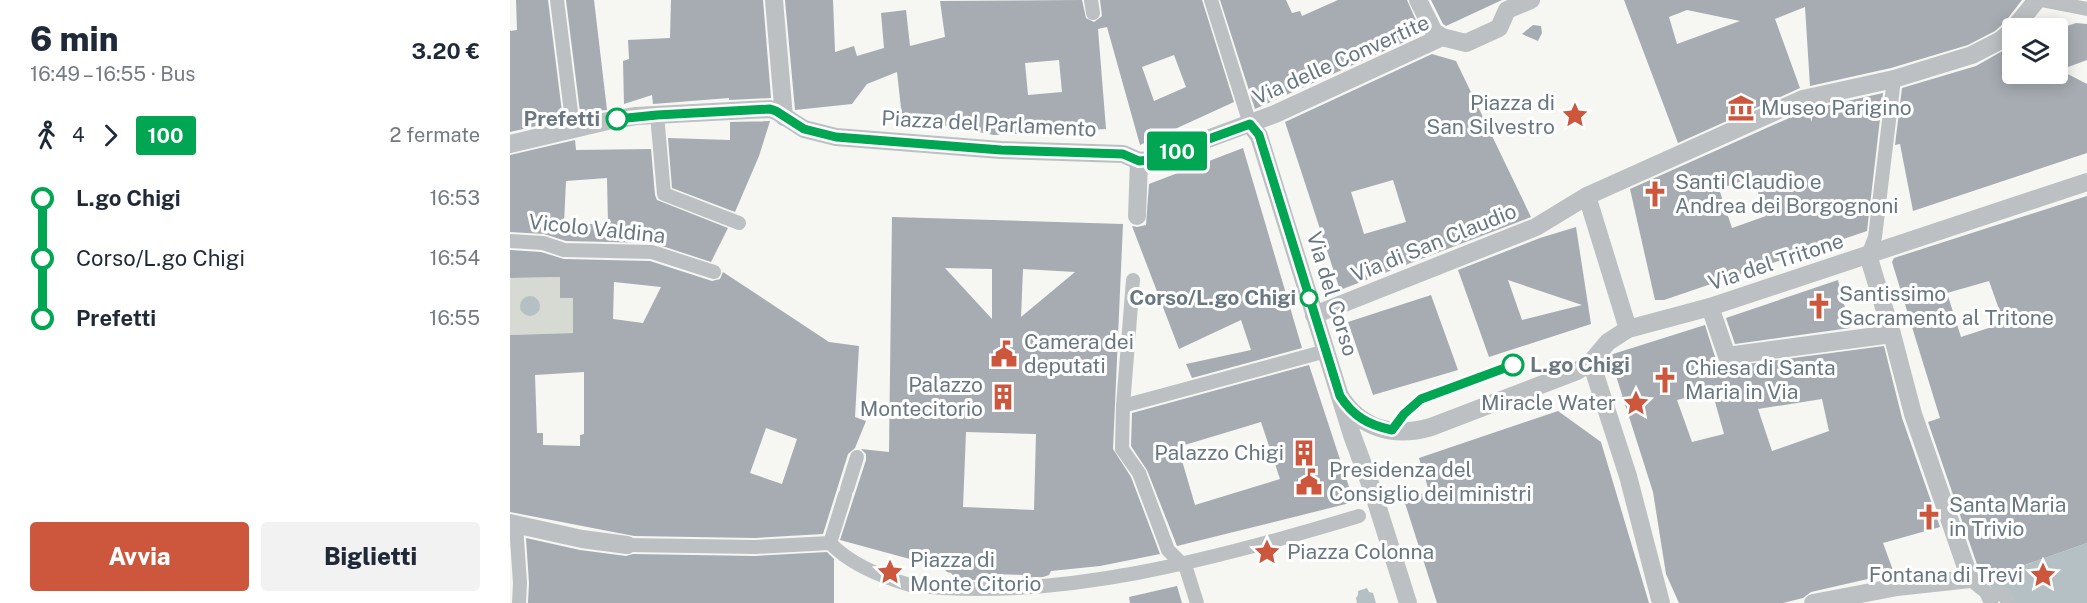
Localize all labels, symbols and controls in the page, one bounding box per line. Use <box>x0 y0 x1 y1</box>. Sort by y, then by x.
street label: Via delle Convertite <box>1249 9 1433 110</box>
map controls <box>2002 18 2068 84</box>
button: layers <box>2002 18 2068 84</box>
text: 6 min <box>30 20 119 58</box>
text: 3.20 € <box>412 38 480 64</box>
text: 16:49 – 16:55 · Bus <box>30 62 195 86</box>
place label: Piazza di San Silvestro <box>1426 90 1555 139</box>
museum icon: Museo Parigino <box>1726 93 1756 123</box>
place label: Museo Parigino <box>1761 95 1912 120</box>
place icon: Piazza di San Silvestro <box>1560 100 1590 130</box>
street label: Piazza del Parlamento <box>881 105 1097 142</box>
place label: Prefetti <box>523 106 600 131</box>
marker: Prefetti <box>606 108 628 130</box>
icon: walk <box>30 119 63 152</box>
icon: forward <box>94 119 127 152</box>
text: 4 <box>72 123 85 147</box>
text: 100 <box>148 123 184 148</box>
text: 2 fermate <box>390 123 480 147</box>
line badge: 100 <box>1142 132 1212 170</box>
text: 100 <box>1159 139 1195 164</box>
place label: Santi Claudio e Andrea dei Borgognoni <box>1675 169 1898 218</box>
church icon: Santi Claudio e Andrea dei Borgognoni <box>1640 179 1670 209</box>
text: L.go Chigi <box>76 185 181 211</box>
text: 16:53 <box>429 186 480 210</box>
street label: Via di San Claudio <box>1348 198 1520 287</box>
street label: Vicolo Valdina <box>528 209 667 248</box>
street label: Via del Tritone <box>1705 228 1847 295</box>
street label: Via del Corso <box>1302 229 1363 359</box>
text: Corso/L.go Chigi <box>76 245 245 271</box>
text: 16:54 <box>430 246 480 270</box>
place label: Santissimo Sacramento al Tritone <box>1839 281 2054 330</box>
place label: Corso/L.go Chigi <box>1129 285 1296 310</box>
marker: Corso/L.go Chigi <box>1300 289 1318 307</box>
church icon: Santissimo Sacramento al Tritone <box>1804 291 1834 321</box>
text: Prefetti <box>76 305 156 331</box>
text: 16:55 <box>429 306 480 330</box>
place label: Camera dei deputati <box>1024 329 1134 378</box>
public building icon: Camera dei deputati <box>989 339 1019 369</box>
place label: L.go Chigi <box>1530 352 1630 377</box>
marker: L.go Chigi <box>1502 354 1524 376</box>
place label: Chiesa di Santa Maria in Via <box>1685 355 1836 404</box>
church icon: Chiesa di Santa Maria in Via <box>1650 365 1680 395</box>
place label: Palazzo Montecitorio <box>860 372 983 421</box>
building icon: Palazzo Montecitorio <box>988 382 1018 412</box>
place icon: Miracle Water <box>1621 388 1651 418</box>
place label: Miracle Water <box>1481 390 1616 415</box>
building icon: Palazzo Chigi <box>1289 438 1319 468</box>
place label: Palazzo Chigi <box>1154 440 1284 465</box>
place label: Presidenza del Consiglio dei ministri <box>1329 457 1532 506</box>
public building icon: Presidenza del Consiglio dei ministri <box>1294 467 1324 497</box>
place label: Santa Maria in Trivio <box>1949 492 2066 541</box>
church icon: Santa Maria in Trivio <box>1914 502 1944 532</box>
button: Avvia <box>30 522 249 591</box>
button: Biglietti <box>261 522 480 591</box>
place icon: Piazza Colonna <box>1252 537 1282 567</box>
place label: Piazza Colonna <box>1287 539 1434 564</box>
place label: Piazza di Monte Citorio <box>910 547 1041 596</box>
place icon: Piazza di Monte Citorio <box>875 557 905 587</box>
place icon: Fontana di Trevi <box>2028 560 2058 590</box>
place label: Fontana di Trevi <box>1869 562 2023 587</box>

